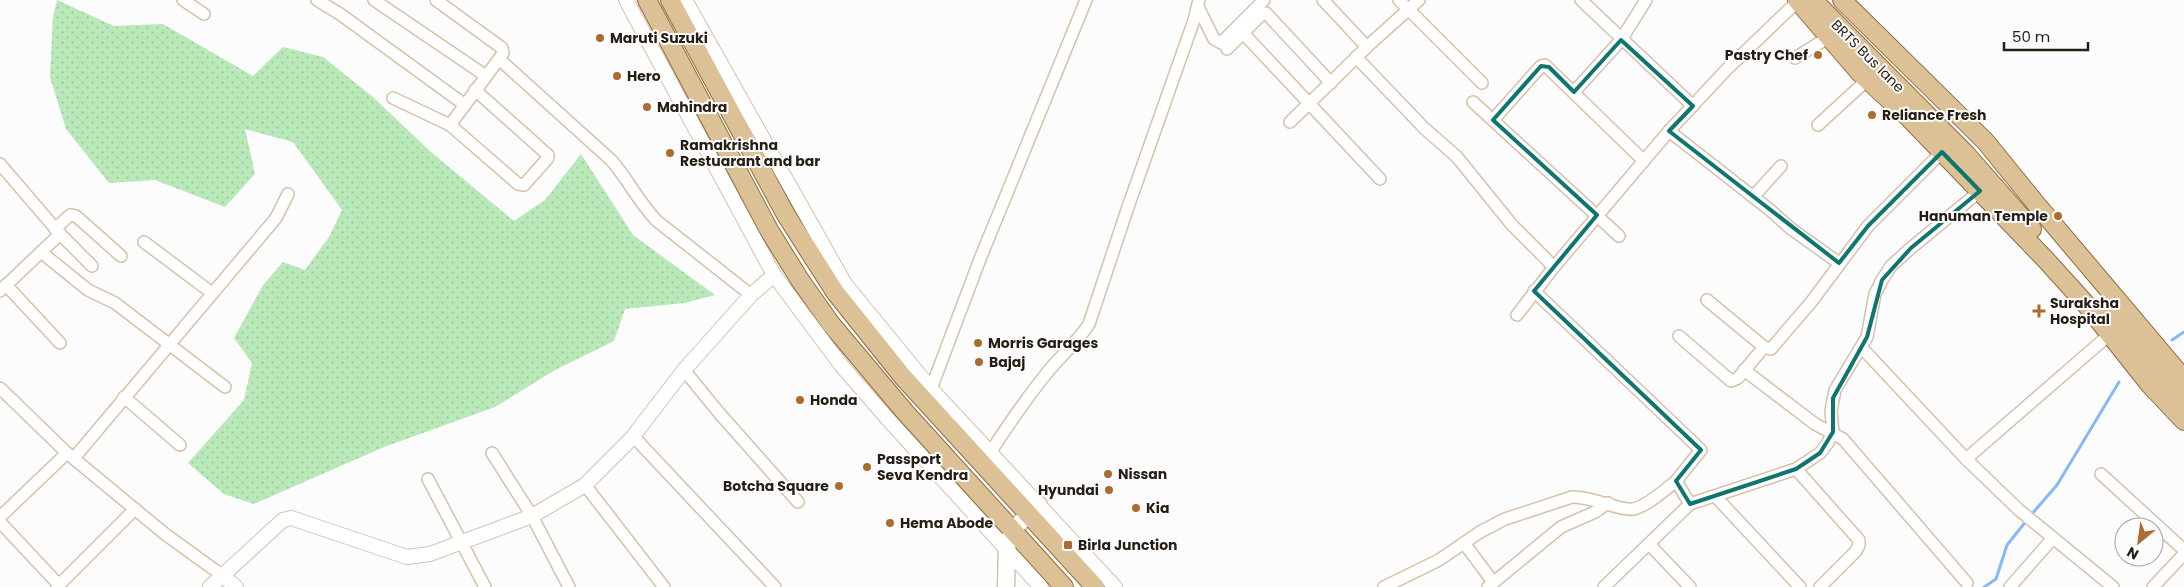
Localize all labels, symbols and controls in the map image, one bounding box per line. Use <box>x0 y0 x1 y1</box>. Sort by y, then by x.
street label: BRTS Bus lane <box>1827 15 1909 97</box>
scale bar <box>2004 20 2088 52</box>
text: 50 m <box>2012 26 2050 47</box>
place label: Maruti Suzuki <box>610 28 708 48</box>
marker: Maruti Suzuki <box>594 32 606 44</box>
place label: Pastry Chef <box>1725 45 1808 65</box>
marker: Pastry Chef <box>1812 49 1824 61</box>
place label: Hero <box>627 66 661 86</box>
marker: Hero <box>611 70 623 82</box>
place label: Mahindra <box>657 97 727 117</box>
marker: Mahindra <box>641 101 653 113</box>
place label: Reliance Fresh <box>1882 105 1987 125</box>
marker: Reliance Fresh <box>1866 109 1878 121</box>
place label: Ramakrishna Restuarant and bar <box>680 135 820 171</box>
marker: Ramakrishna Restuarant and bar <box>664 147 676 159</box>
place label: Hanuman Temple <box>1919 206 2048 226</box>
marker: Hanuman Temple <box>2052 210 2064 222</box>
place label: Suraksha Hospital <box>2050 293 2119 329</box>
marker: Suraksha Hospital <box>2032 304 2046 318</box>
place label: Morris Garages <box>988 333 1098 353</box>
marker: Morris Garages <box>972 337 984 349</box>
place label: Bajaj <box>989 352 1025 372</box>
marker: Bajaj <box>973 356 985 368</box>
place label: Honda <box>810 390 858 410</box>
marker: Honda <box>794 394 806 406</box>
place label: Passport Seva Kendra <box>877 449 968 485</box>
marker: Passport Seva Kendra <box>861 461 873 473</box>
place label: Nissan <box>1118 464 1167 484</box>
marker: Nissan <box>1102 468 1114 480</box>
place label: Botcha Square <box>723 476 829 496</box>
marker: Botcha Square <box>833 480 845 492</box>
place label: Hyundai <box>1038 480 1099 500</box>
marker: Hyundai <box>1103 484 1115 496</box>
place label: Kia <box>1146 498 1169 518</box>
marker: Kia <box>1130 502 1142 514</box>
place label: Hema Abode <box>900 513 993 533</box>
marker: Hema Abode <box>884 517 896 529</box>
north arrow <box>2114 517 2164 567</box>
place label: Birla Junction <box>1078 535 1178 555</box>
marker: Birla Junction <box>1062 539 1074 551</box>
text: N <box>2123 542 2142 565</box>

